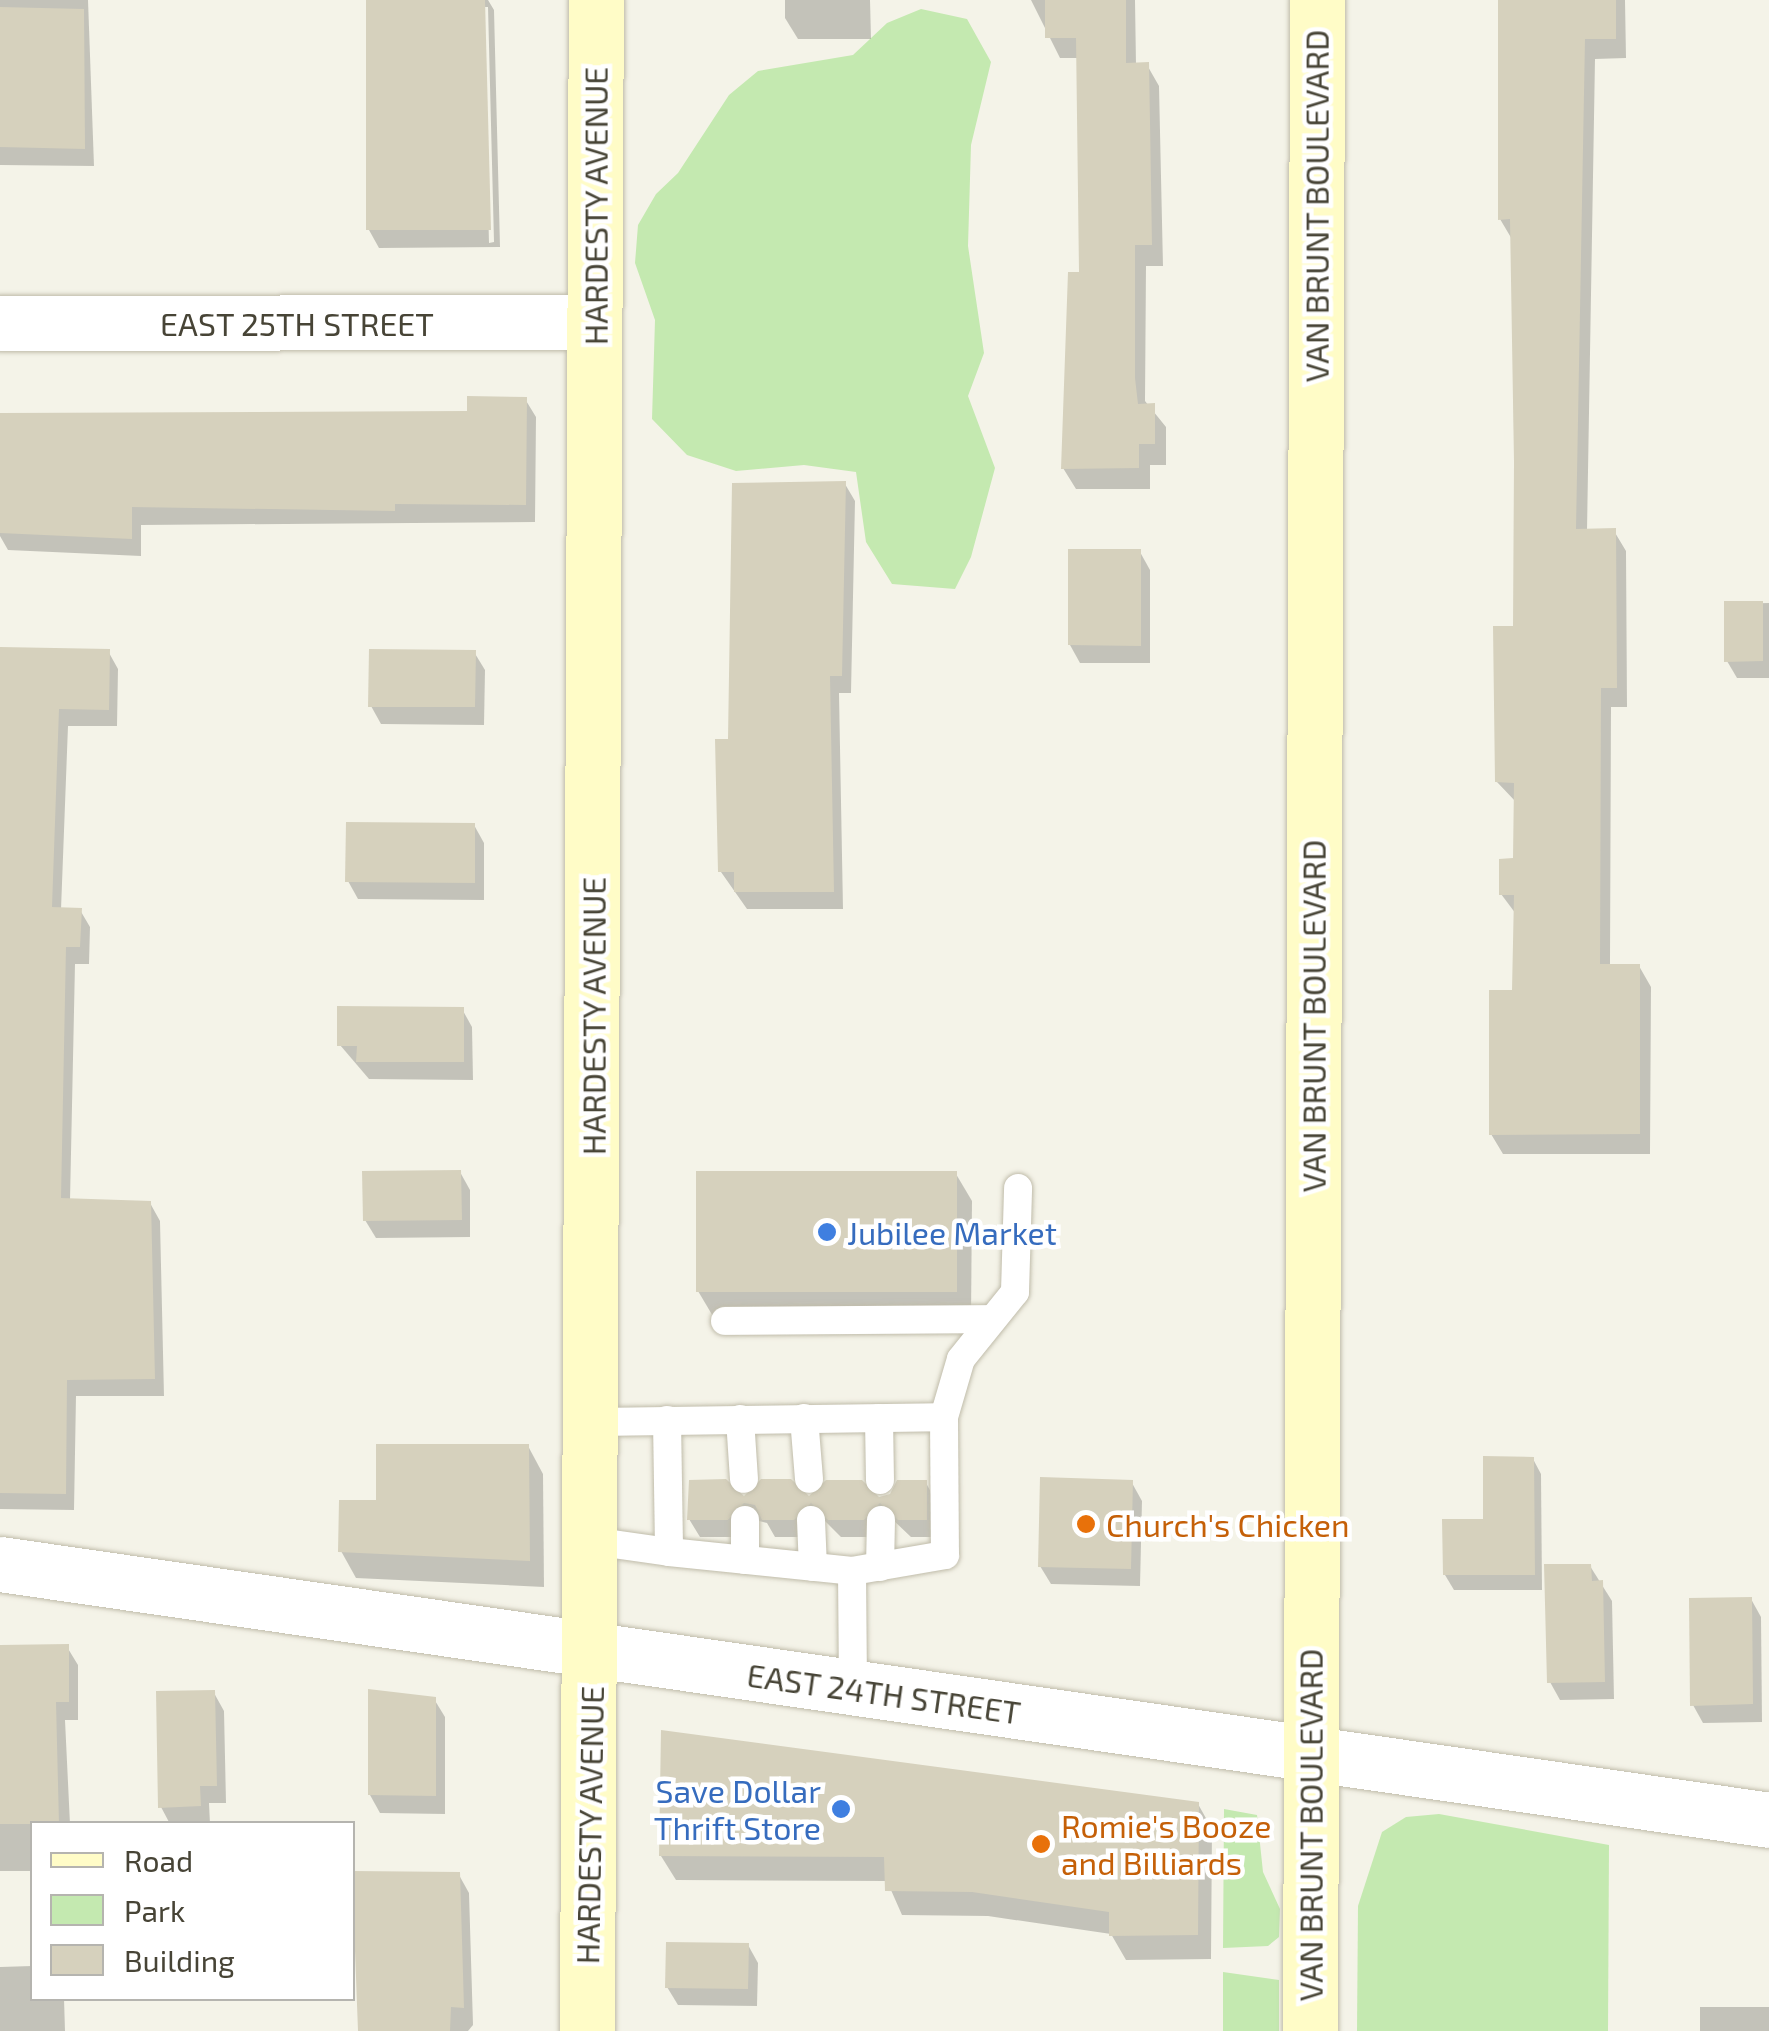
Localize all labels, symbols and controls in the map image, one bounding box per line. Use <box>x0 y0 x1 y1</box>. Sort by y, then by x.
street label: VAN BRUNT BOULEVARD <box>1297 29 1335 383</box>
street label: HARDESTY AVENUE <box>576 66 614 346</box>
street label: EAST 25TH STREET <box>160 304 434 342</box>
street label: VAN BRUNT BOULEVARD <box>1294 839 1332 1193</box>
street label: HARDESTY AVENUE <box>574 876 612 1156</box>
place label: Jubilee Market <box>847 1213 1057 1251</box>
marker: Jubilee Market <box>816 1221 838 1243</box>
place label: Church's Chicken <box>1106 1505 1349 1543</box>
marker: Church's Chicken <box>1075 1513 1097 1535</box>
street label: VAN BRUNT BOULEVARD <box>1291 1648 1329 2002</box>
street label: EAST 24TH STREET <box>744 1655 1024 1731</box>
street label: HARDESTY AVENUE <box>567 1685 611 1965</box>
place label: Save Dollar Thrift Store <box>654 1772 821 1847</box>
marker: Save Dollar Thrift Store <box>830 1798 852 1820</box>
place label: Romie's Booze and Billiards <box>1061 1807 1271 1882</box>
legend <box>30 1821 355 2001</box>
marker: Romie's Booze and Billiards <box>1030 1833 1052 1855</box>
text: Road <box>124 1842 193 1878</box>
text: Park <box>124 1892 185 1928</box>
text: Building <box>124 1942 235 1978</box>

